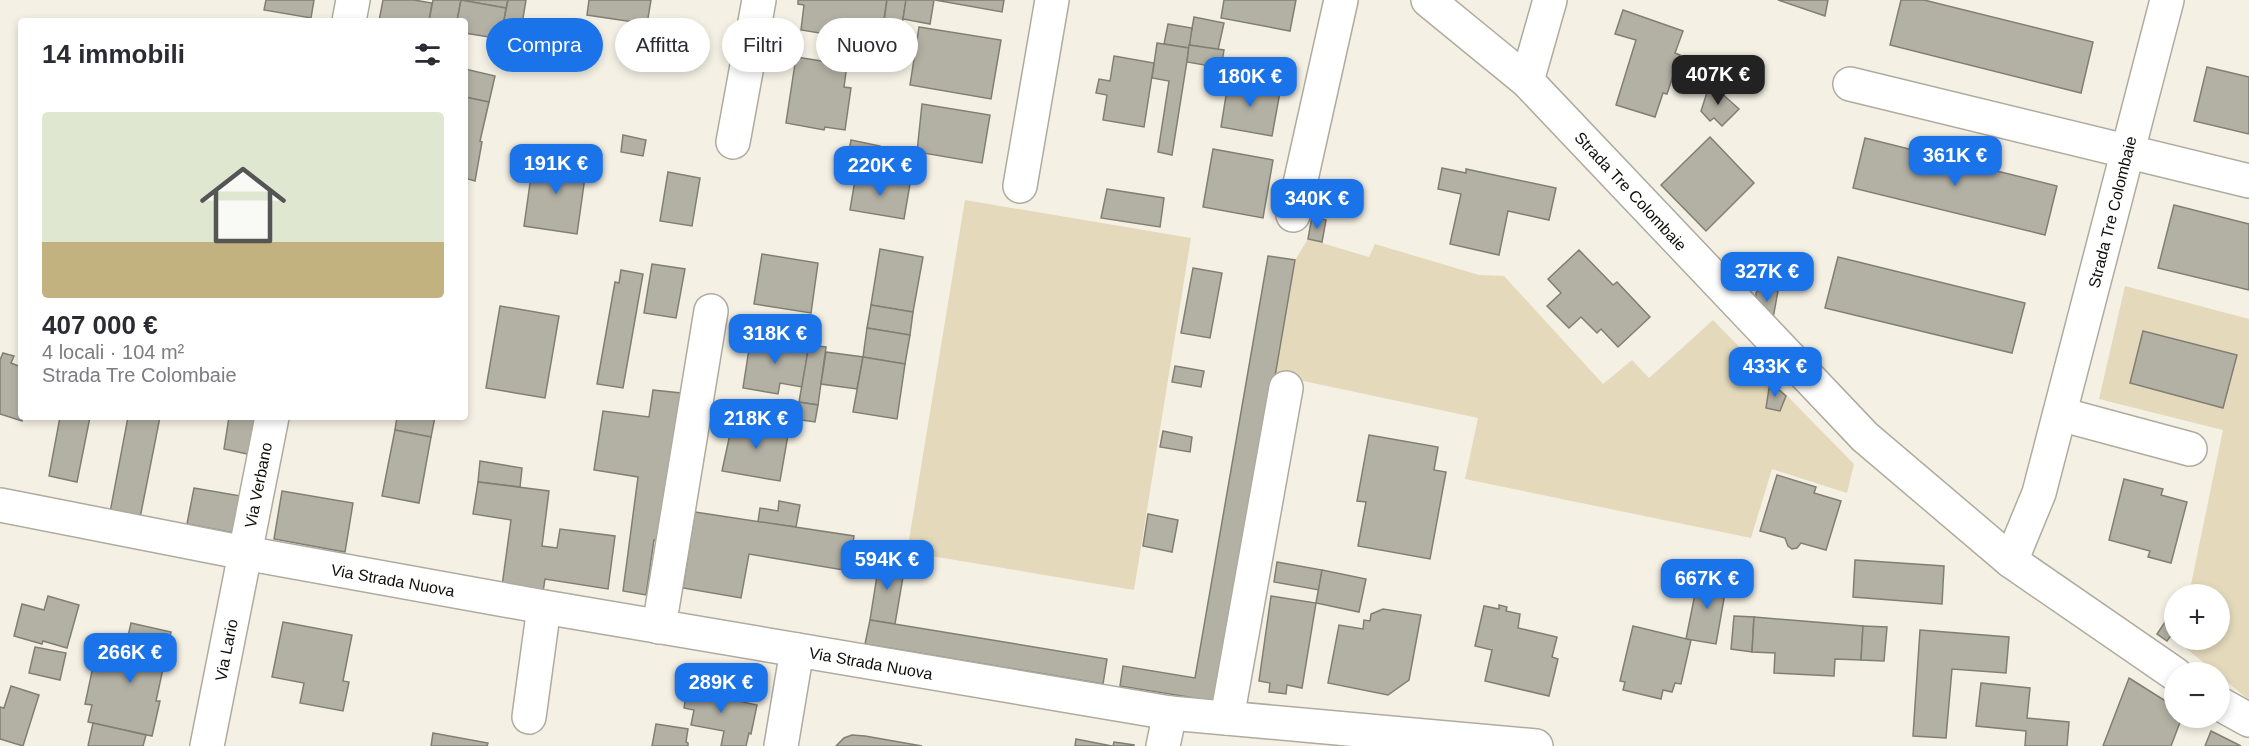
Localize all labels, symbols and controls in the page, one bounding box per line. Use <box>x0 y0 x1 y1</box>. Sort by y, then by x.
chip: Compra <box>486 18 603 72</box>
chip: Affitta <box>615 18 710 72</box>
chip: Filtri <box>722 18 804 72</box>
chip: Nuovo <box>816 18 918 72</box>
icon: filters <box>411 38 444 71</box>
text: 14 immobili <box>42 39 185 69</box>
pin: 407K € <box>1669 55 1767 106</box>
pin: 180K € <box>1201 57 1299 108</box>
text: 407K € <box>1686 63 1750 85</box>
text: 180K € <box>1218 65 1282 87</box>
street label: Strada Tre Colombaie <box>1571 129 1690 254</box>
street label: Strada Tre Colombaie <box>2085 134 2140 290</box>
pin: 361K € <box>1906 136 2004 187</box>
pin: 191K € <box>507 144 605 195</box>
text: 361K € <box>1923 144 1987 166</box>
pin: 220K € <box>831 146 929 197</box>
icon: home <box>189 151 297 259</box>
text: 191K € <box>524 152 588 174</box>
text: 220K € <box>848 154 912 176</box>
pin: 340K € <box>1268 179 1366 230</box>
text: 340K € <box>1285 187 1349 209</box>
pin: 327K € <box>1718 252 1816 303</box>
text: 327K € <box>1735 260 1799 282</box>
text: 407 000 € <box>42 310 158 340</box>
pin: 318K € <box>726 314 824 365</box>
text: 318K € <box>743 322 807 344</box>
text: 4 locali · 104 m² <box>42 341 184 363</box>
pin: 433K € <box>1726 347 1824 398</box>
text: 433K € <box>1743 355 1807 377</box>
text: Strada Tre Colombaie <box>42 364 237 386</box>
pin: 218K € <box>707 399 805 450</box>
text: 218K € <box>724 407 788 429</box>
street label: Via Verbano <box>242 441 275 529</box>
pin: 594K € <box>838 540 936 591</box>
text: 594K € <box>855 548 919 570</box>
pin: 667K € <box>1658 559 1756 610</box>
street label: Via Strada Nuova <box>330 561 456 600</box>
text: 667K € <box>1675 567 1739 589</box>
map controls <box>2164 584 2230 728</box>
button: + <box>2164 584 2230 650</box>
street label: Via Lario <box>212 618 241 683</box>
pin: 266K € <box>81 633 179 684</box>
text: 266K € <box>98 641 162 663</box>
street label: Via Strada Nuova <box>808 644 934 683</box>
button: − <box>2164 662 2230 728</box>
pin: 289K € <box>672 663 770 714</box>
text: 289K € <box>689 671 753 693</box>

